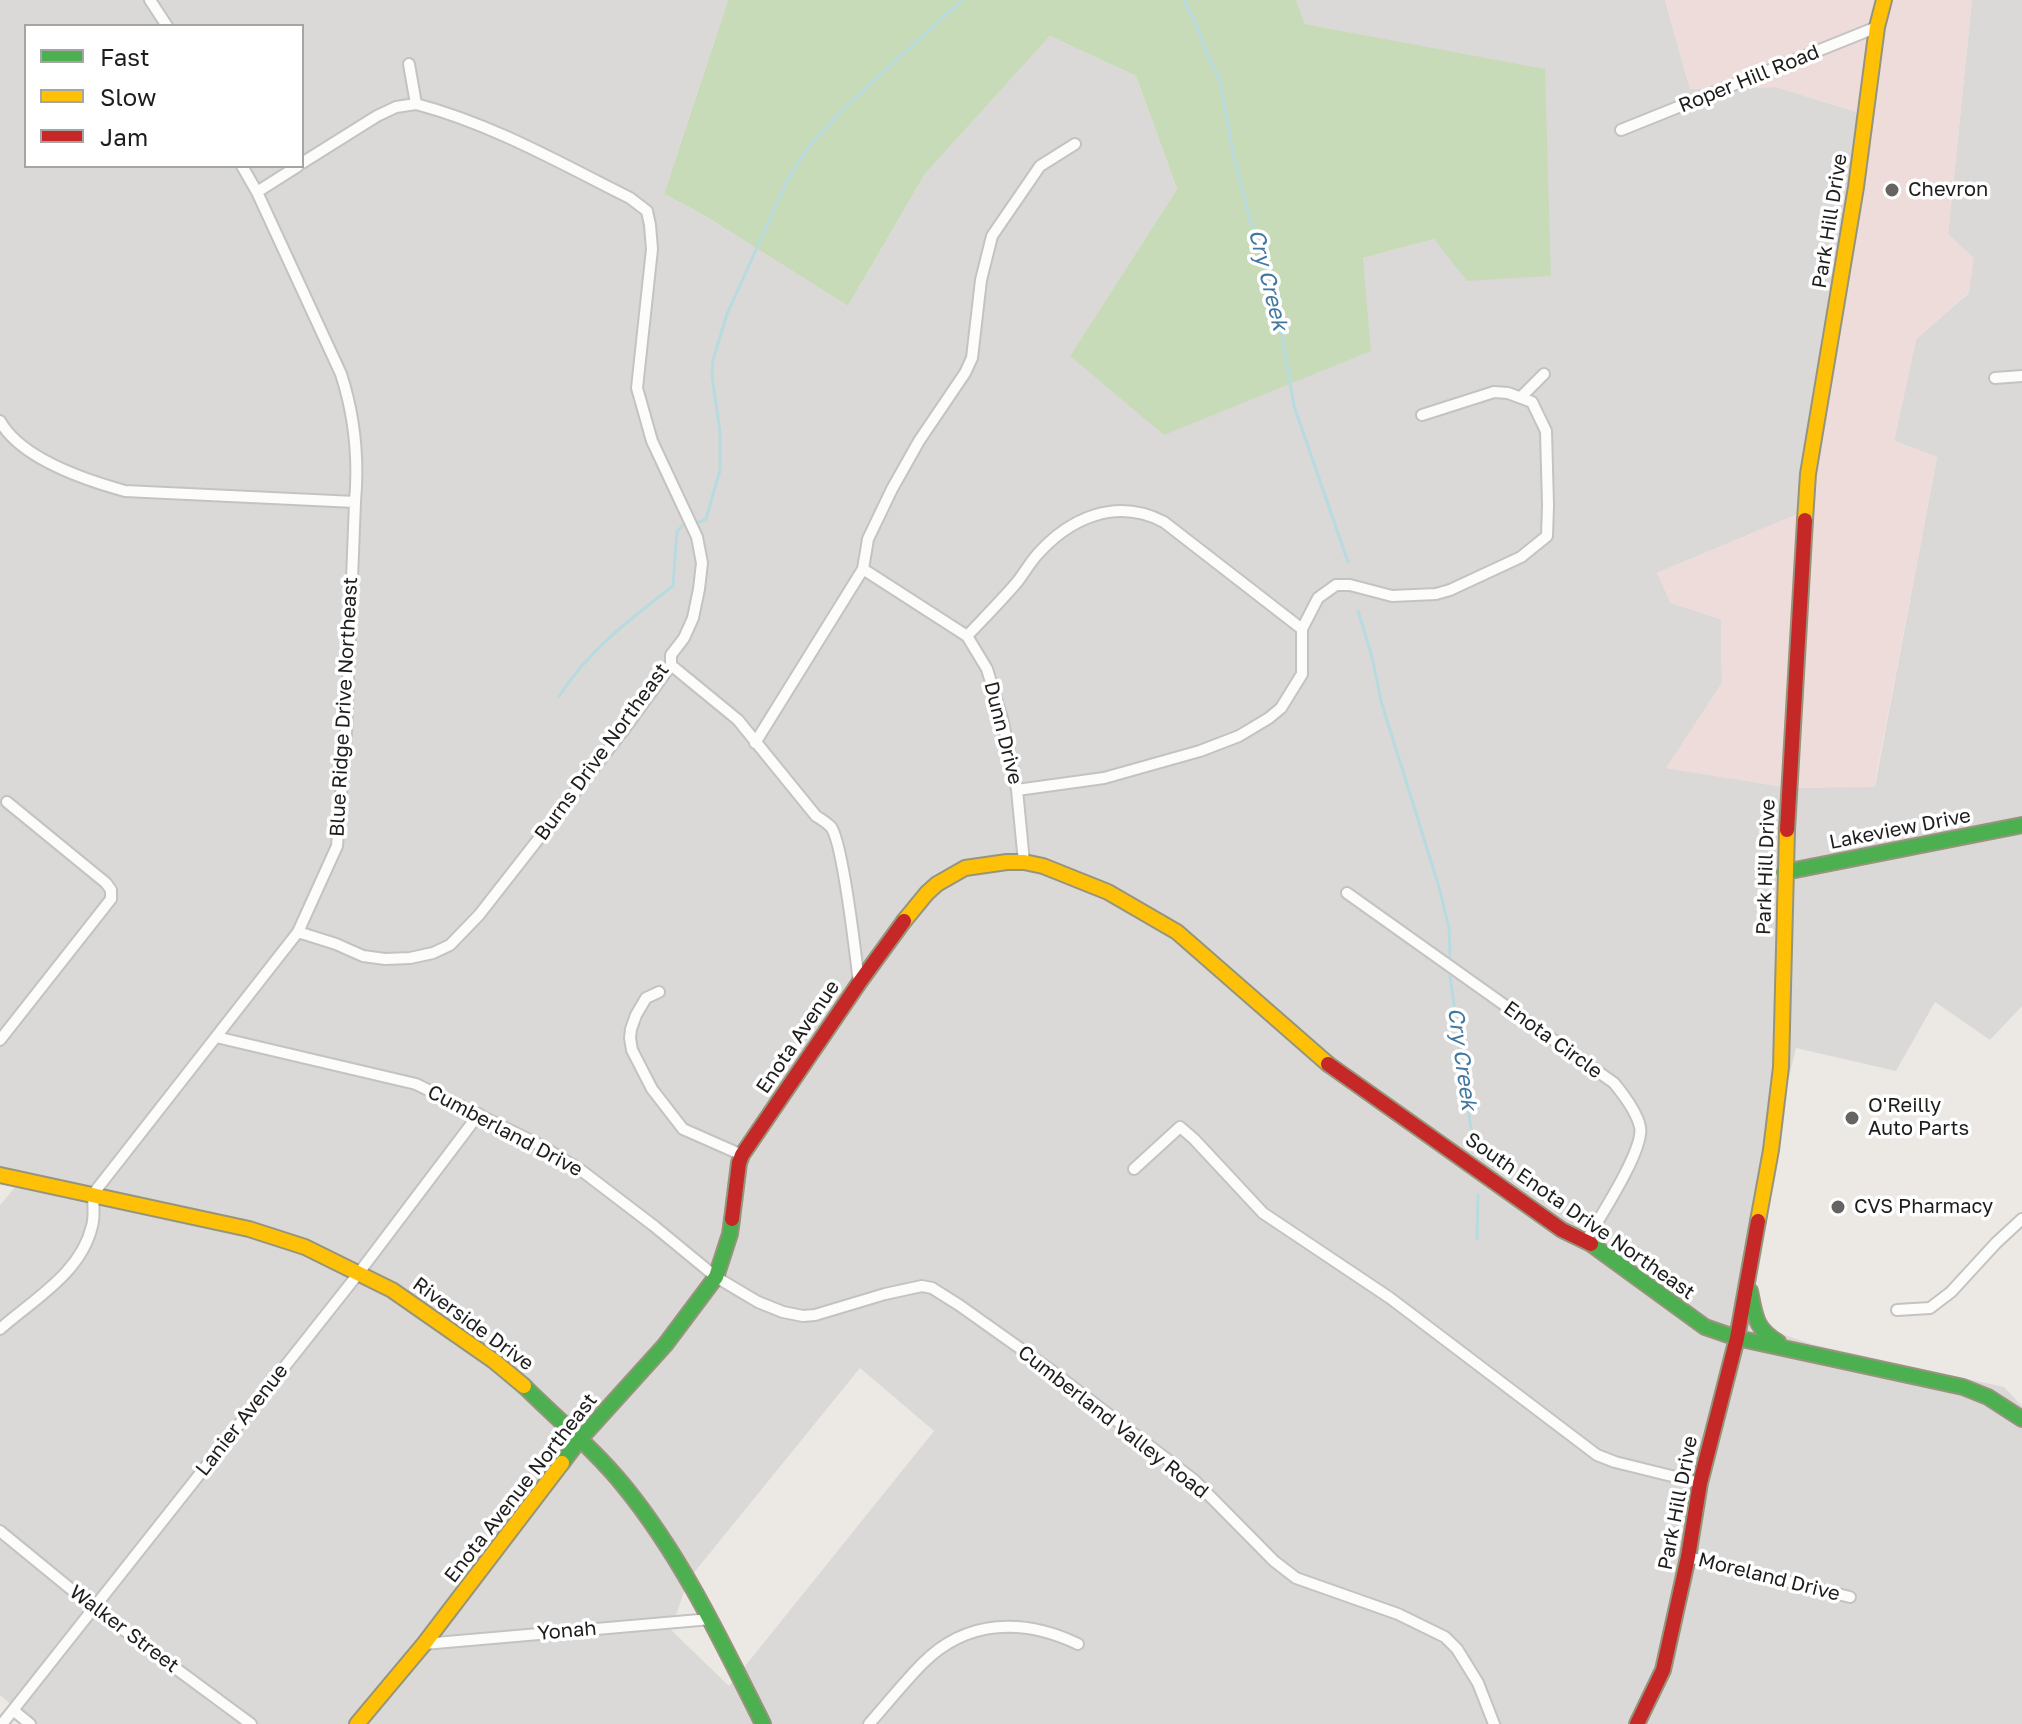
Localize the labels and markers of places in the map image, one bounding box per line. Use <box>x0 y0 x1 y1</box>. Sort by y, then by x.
place label: Chevron <box>1908 178 1988 202</box>
marker: Chevron <box>1883 181 1901 199</box>
place label: O'Reilly Auto Parts <box>1868 1094 1969 1141</box>
marker: O'Reilly Auto Parts <box>1843 1109 1861 1127</box>
place label: CVS Pharmacy <box>1854 1195 1993 1219</box>
marker: CVS Pharmacy <box>1829 1198 1847 1216</box>

